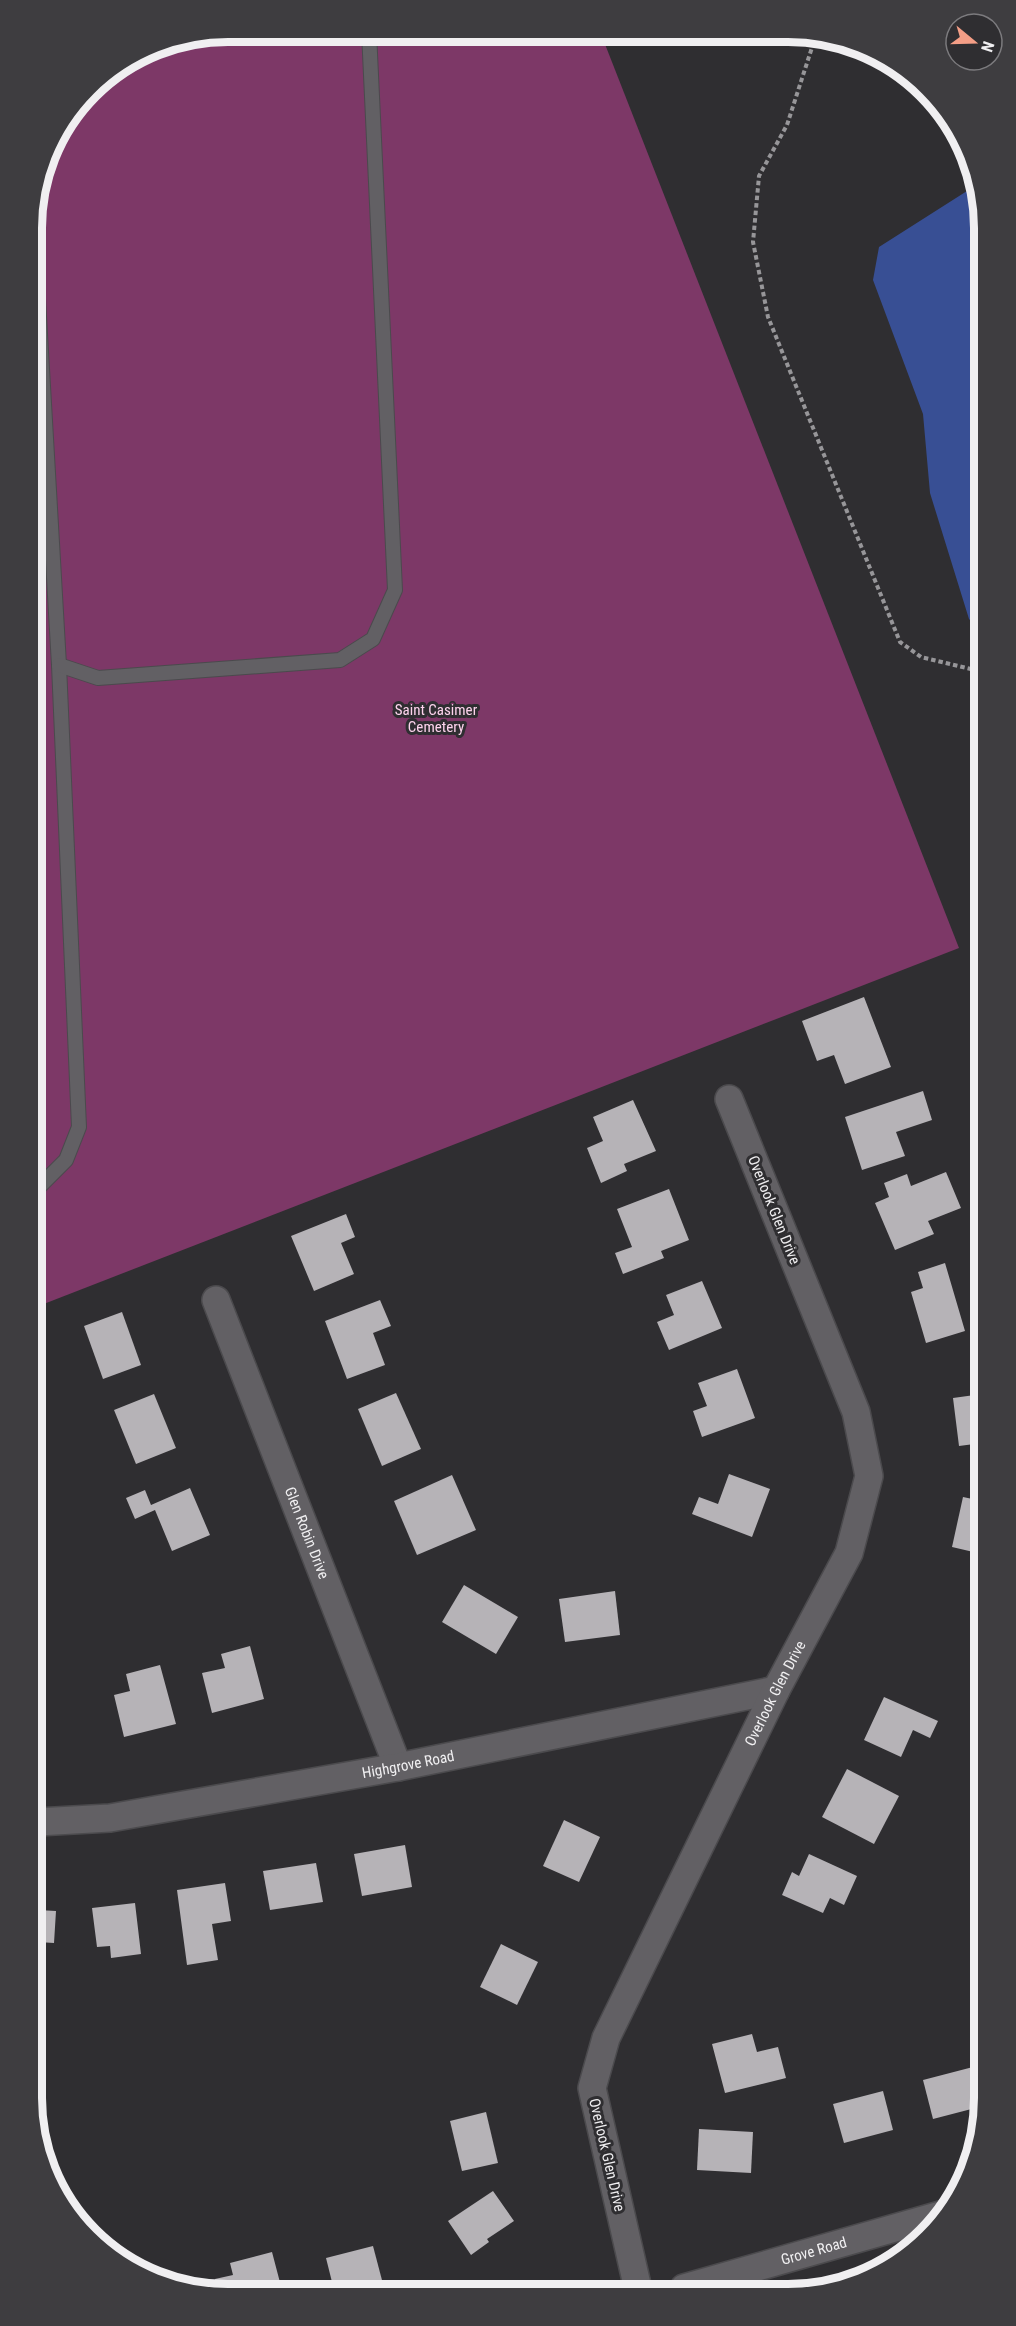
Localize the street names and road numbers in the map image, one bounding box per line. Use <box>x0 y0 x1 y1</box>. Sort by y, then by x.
street label: Overlook Glen Drive <box>744 1153 804 1267</box>
street label: Glen Robin Drive <box>281 1484 333 1581</box>
street label: Overlook Glen Drive <box>741 1638 810 1749</box>
street label: Highgrove Road <box>361 1747 456 1782</box>
street label: Overlook Glen Drive <box>585 2097 629 2213</box>
street label: Grove Road <box>779 2233 849 2269</box>

